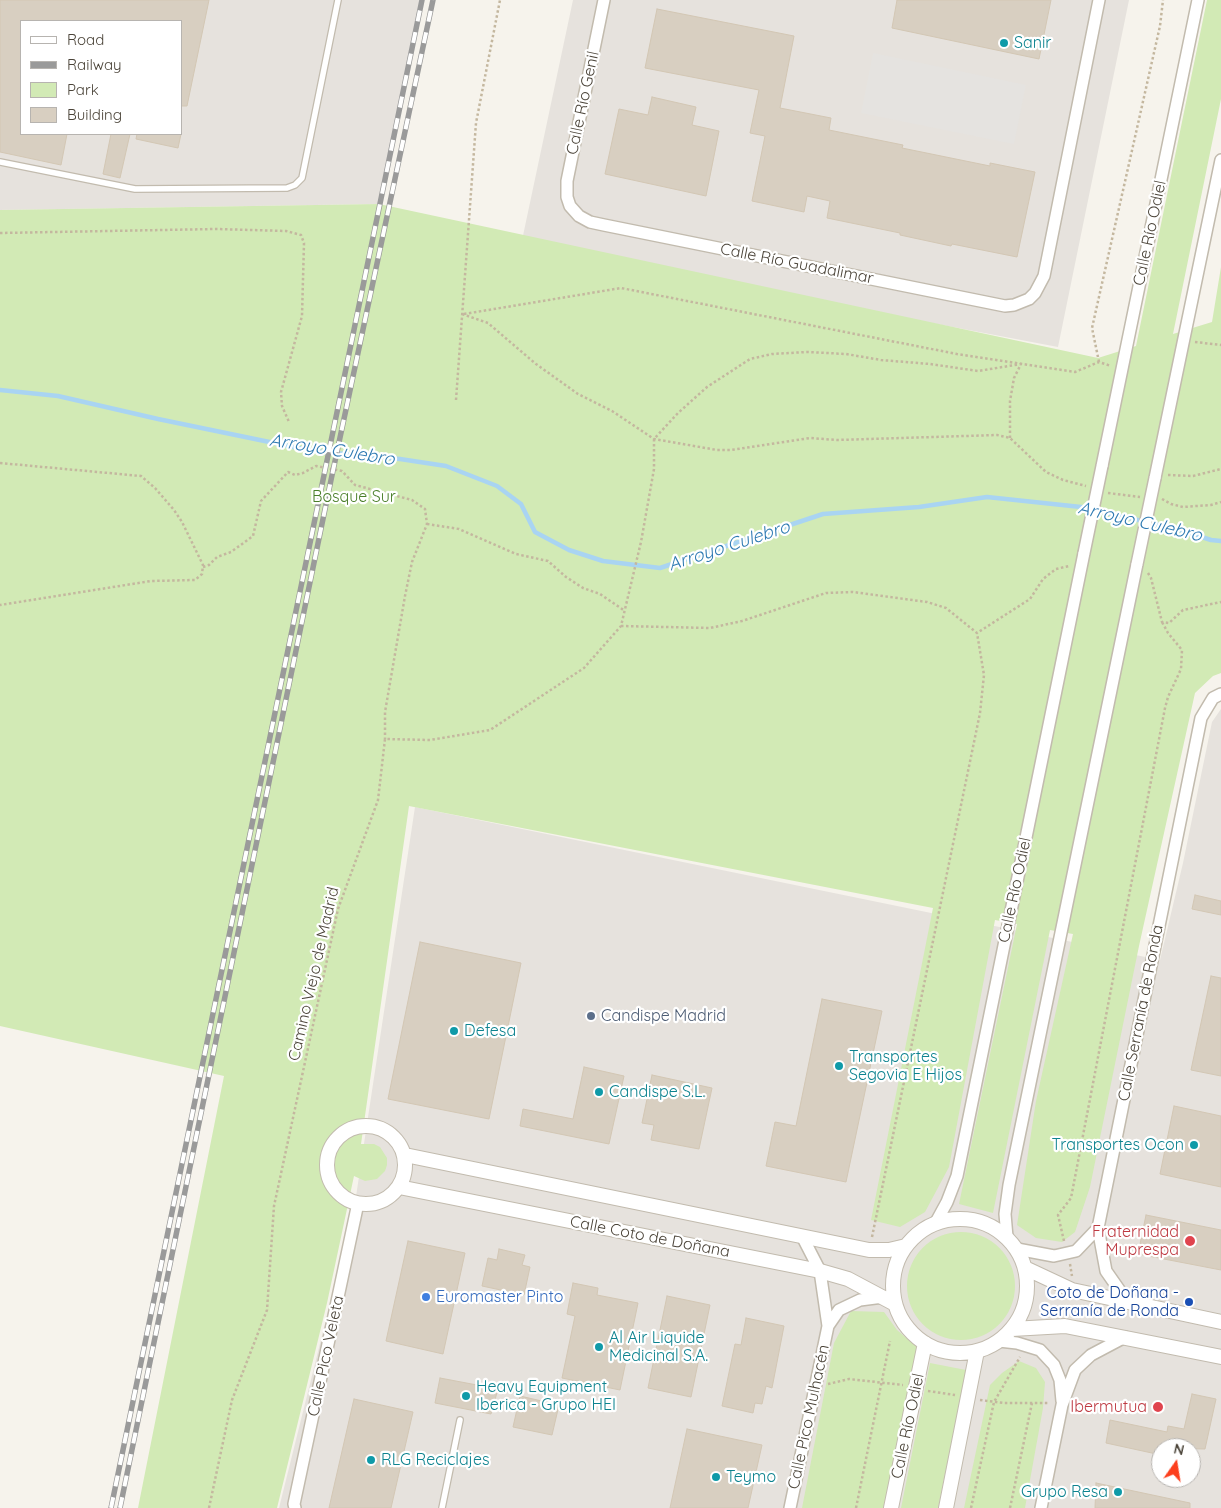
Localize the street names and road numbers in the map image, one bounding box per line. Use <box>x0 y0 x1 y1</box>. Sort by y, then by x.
street label: Calle Río Genil <box>563 49 603 157</box>
street label: Calle Río Odiel <box>1129 179 1171 287</box>
street label: Calle Río Guadalimar <box>719 240 875 288</box>
street label: Calle Río Odiel <box>994 836 1036 944</box>
street label: Camino Viejo de Madrid <box>285 885 343 1063</box>
street label: Calle Serranía de Ronda <box>1114 923 1168 1103</box>
street label: Calle Coto de Doñana <box>568 1212 732 1262</box>
street label: Calle Pico Veleta <box>304 1294 348 1418</box>
street label: Calle Pico Mulhacén <box>784 1343 834 1491</box>
street label: Calle Río Odiel <box>887 1372 929 1480</box>

